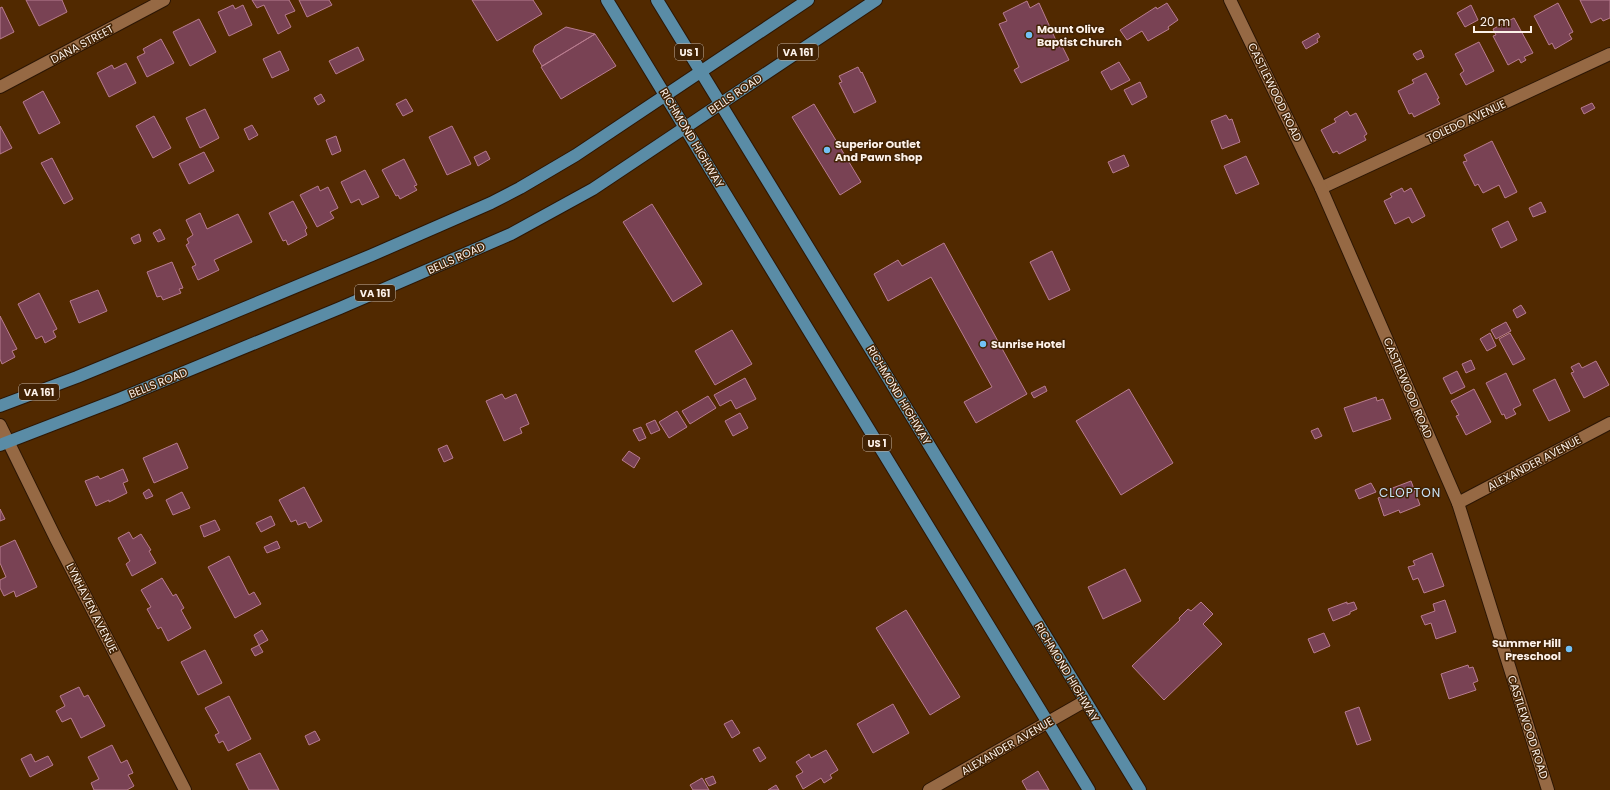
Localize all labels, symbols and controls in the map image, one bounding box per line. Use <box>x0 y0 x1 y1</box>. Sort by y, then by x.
scale bar <box>1474 8 1531 34</box>
text: 20 m <box>1480 13 1510 30</box>
street label: DANA STREET <box>48 21 117 67</box>
place label: Mount Olive Baptist Church <box>1037 21 1122 50</box>
marker: Mount Olive Baptist Church <box>1024 30 1034 40</box>
street label: CASTLEWOOD ROAD <box>1244 40 1306 144</box>
road number: US 1 <box>675 44 703 60</box>
road number: VA 161 <box>778 44 818 60</box>
street label: BELLS ROAD <box>705 70 765 118</box>
street label: RICHMOND HIGHWAY <box>656 85 728 191</box>
street label: TOLEDO AVENUE <box>1424 96 1508 146</box>
place label: Superior Outlet And Pawn Shop <box>835 136 923 165</box>
marker: Superior Outlet And Pawn Shop <box>822 145 832 155</box>
street label: BELLS ROAD <box>425 238 488 278</box>
road number: VA 161 <box>355 285 395 301</box>
street label: CASTLEWOOD ROAD <box>1380 335 1437 441</box>
place label: Sunrise Hotel <box>991 336 1065 352</box>
marker: Sunrise Hotel <box>978 339 988 349</box>
street label: RICHMOND HIGHWAY <box>863 342 935 448</box>
street label: BELLS ROAD <box>126 364 190 402</box>
road number: VA 161 <box>19 384 59 400</box>
street label: ALEXANDER AVENUE <box>1484 431 1584 495</box>
road number: US 1 <box>863 435 891 451</box>
district label: CLOPTON <box>1379 484 1441 501</box>
street label: LYNHAVEN AVENUE <box>62 560 122 656</box>
street label: RICHMOND HIGHWAY <box>1031 619 1103 725</box>
place label: Summer Hill Preschool <box>1492 635 1561 664</box>
marker: Summer Hill Preschool <box>1564 644 1574 654</box>
street label: CASTLEWOOD ROAD <box>1504 673 1552 781</box>
street label: ALEXANDER AVENUE <box>958 713 1056 779</box>

